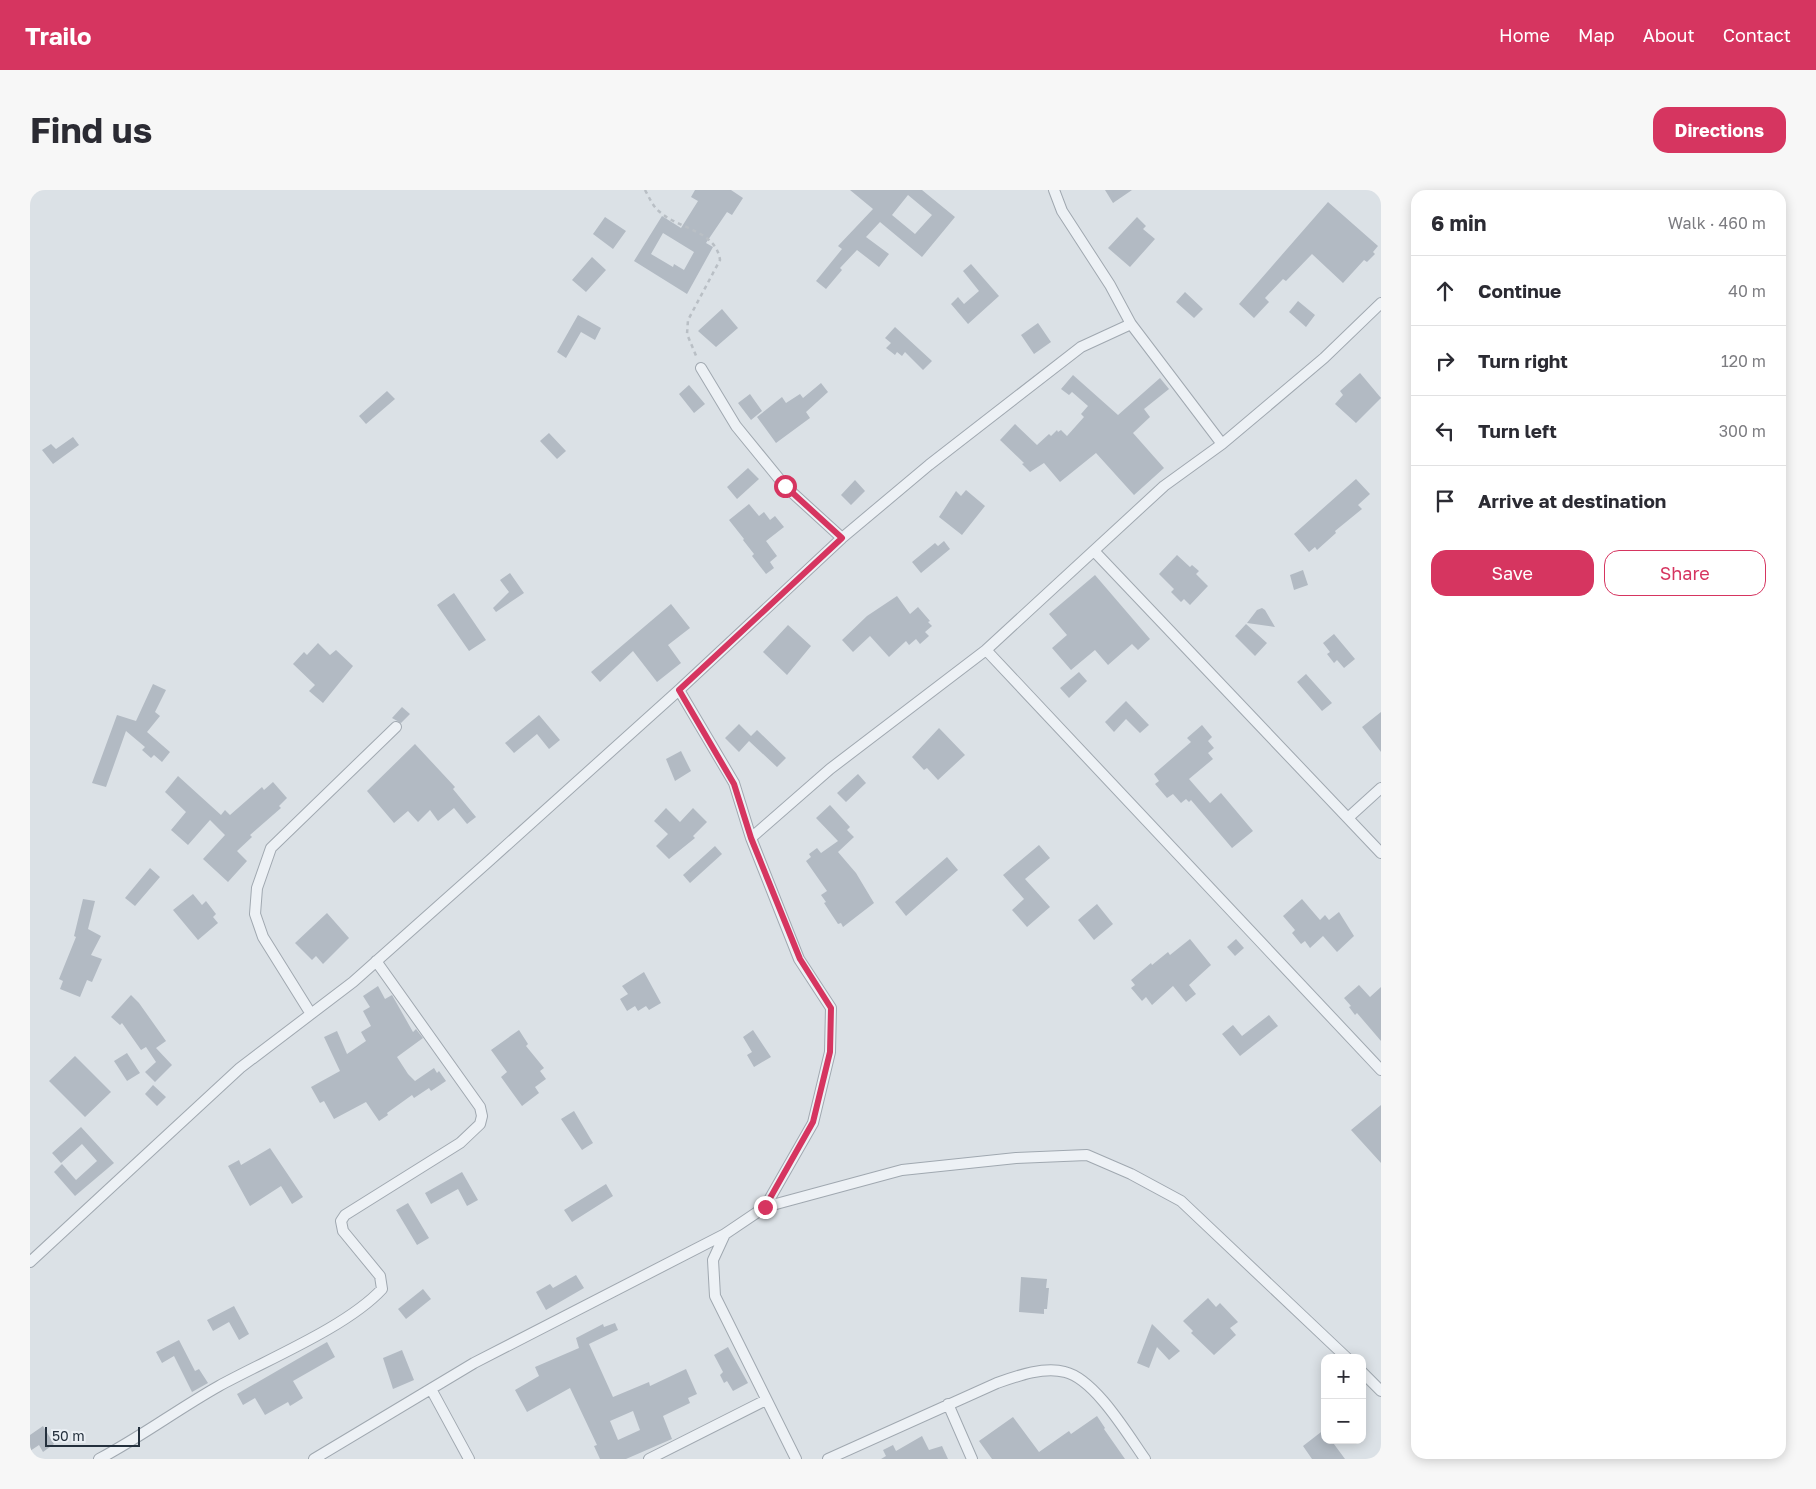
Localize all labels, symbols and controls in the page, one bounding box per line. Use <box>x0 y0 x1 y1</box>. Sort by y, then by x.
text: Trailo <box>25 21 91 50</box>
text: Home <box>1499 24 1550 46</box>
text: Map <box>1578 24 1615 46</box>
text: About <box>1643 24 1695 46</box>
text: Contact <box>1723 24 1791 46</box>
button: Directions <box>1653 107 1786 153</box>
text: Find us <box>30 109 152 151</box>
text: 6 min <box>1431 210 1486 236</box>
text: Walk · 460 m <box>1668 213 1766 233</box>
icon: ahead <box>1431 277 1459 305</box>
text: Continue <box>1478 279 1561 302</box>
text: 40 m <box>1728 281 1766 301</box>
icon: right <box>1431 347 1459 375</box>
text: Turn right <box>1478 349 1568 372</box>
text: 120 m <box>1721 351 1766 371</box>
icon: left <box>1431 417 1459 445</box>
text: Turn left <box>1478 419 1557 442</box>
text: 300 m <box>1719 421 1766 441</box>
route start <box>774 475 797 498</box>
icon: arrive <box>1431 487 1459 515</box>
text: Arrive at destination <box>1478 489 1666 512</box>
button: Save <box>1431 550 1594 596</box>
button: Share <box>1604 550 1766 596</box>
route end <box>754 1196 777 1219</box>
map controls <box>1321 1354 1366 1444</box>
button: + <box>1321 1354 1366 1399</box>
button: − <box>1321 1399 1366 1444</box>
scale bar <box>45 1424 140 1447</box>
text: 50 m <box>52 1427 85 1444</box>

